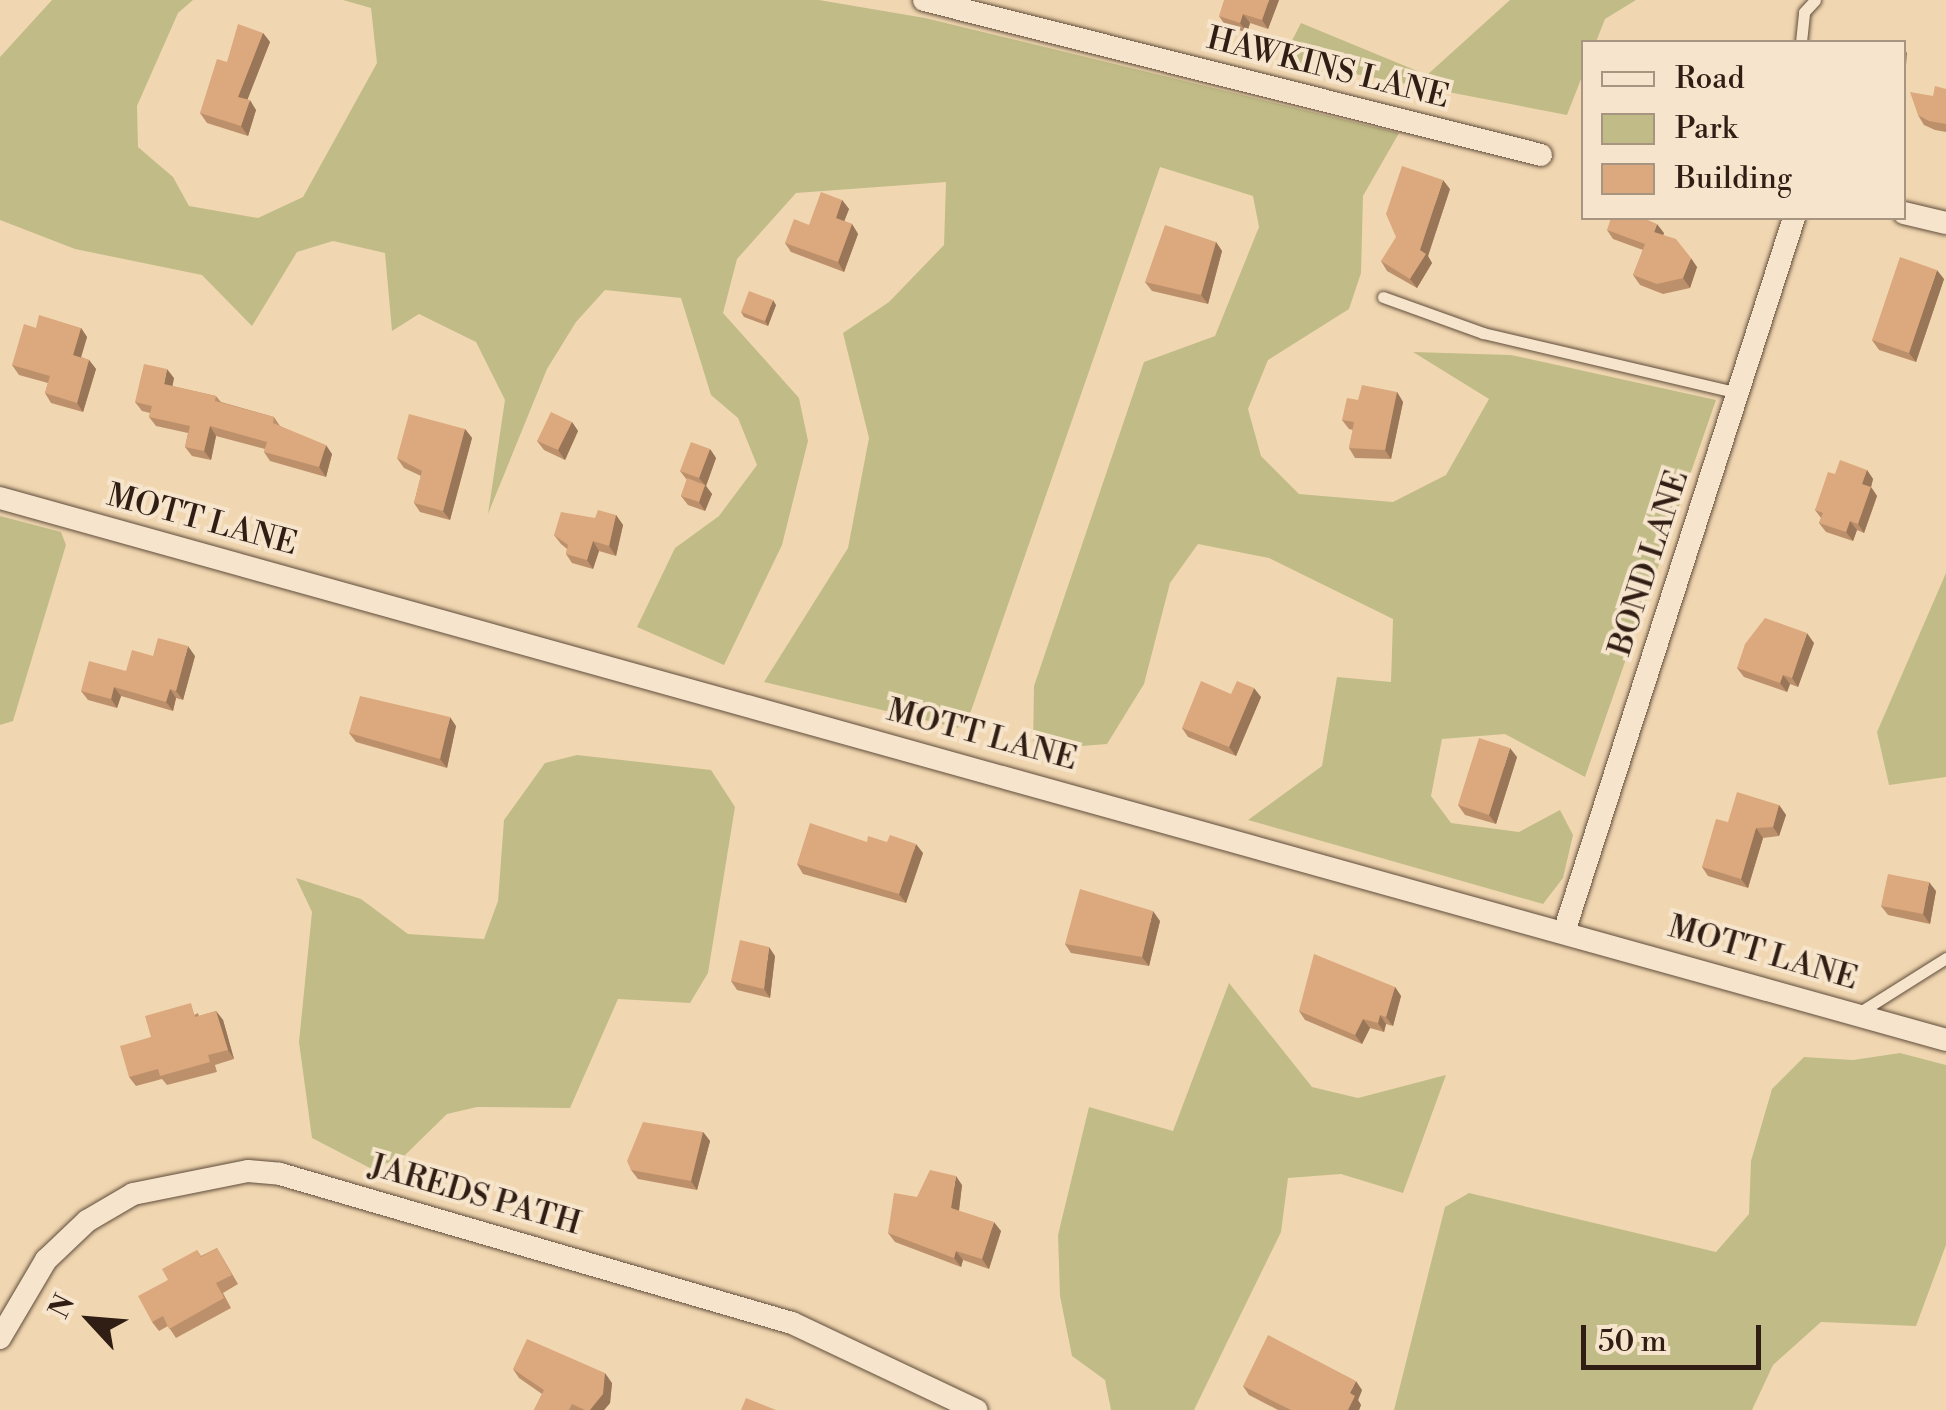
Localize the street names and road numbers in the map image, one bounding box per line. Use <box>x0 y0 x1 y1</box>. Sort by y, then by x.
street label: HAWKINS LANE <box>1203 19 1453 117</box>
street label: BOND LANE <box>1601 466 1697 660</box>
street label: MOTT LANE <box>103 476 301 564</box>
street label: MOTT LANE <box>883 691 1081 779</box>
street label: MOTT LANE <box>1664 908 1862 998</box>
street label: JAREDS PATH <box>365 1147 585 1243</box>

